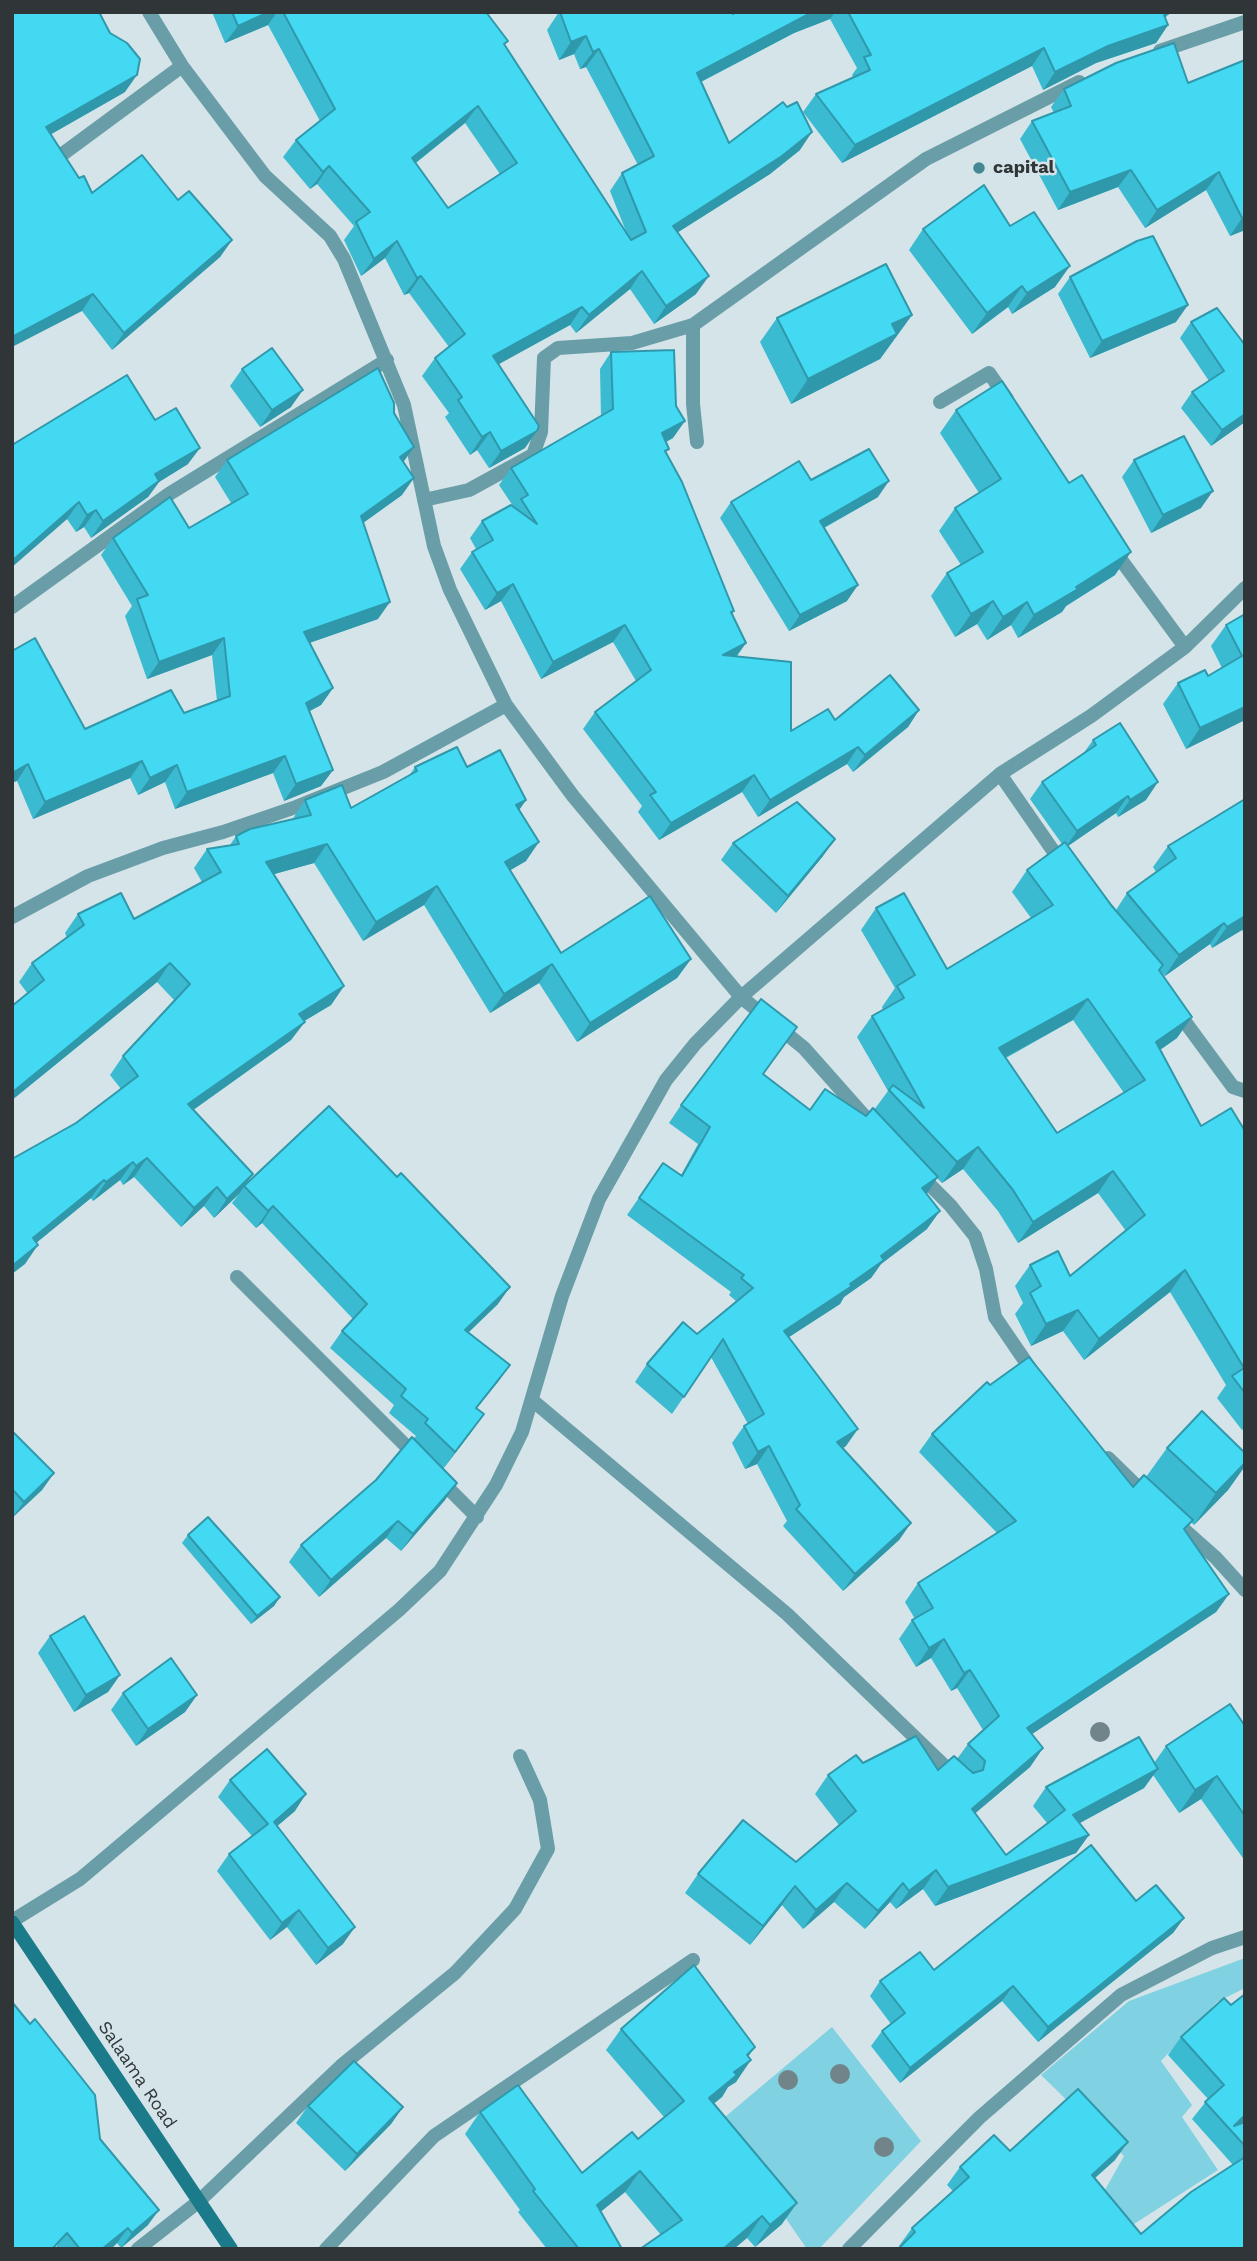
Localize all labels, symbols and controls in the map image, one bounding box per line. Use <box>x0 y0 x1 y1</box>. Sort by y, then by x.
place label: capital <box>993 157 1054 179</box>
marker: capital <box>971 160 987 176</box>
street label: Salaama Road <box>93 2017 181 2133</box>

